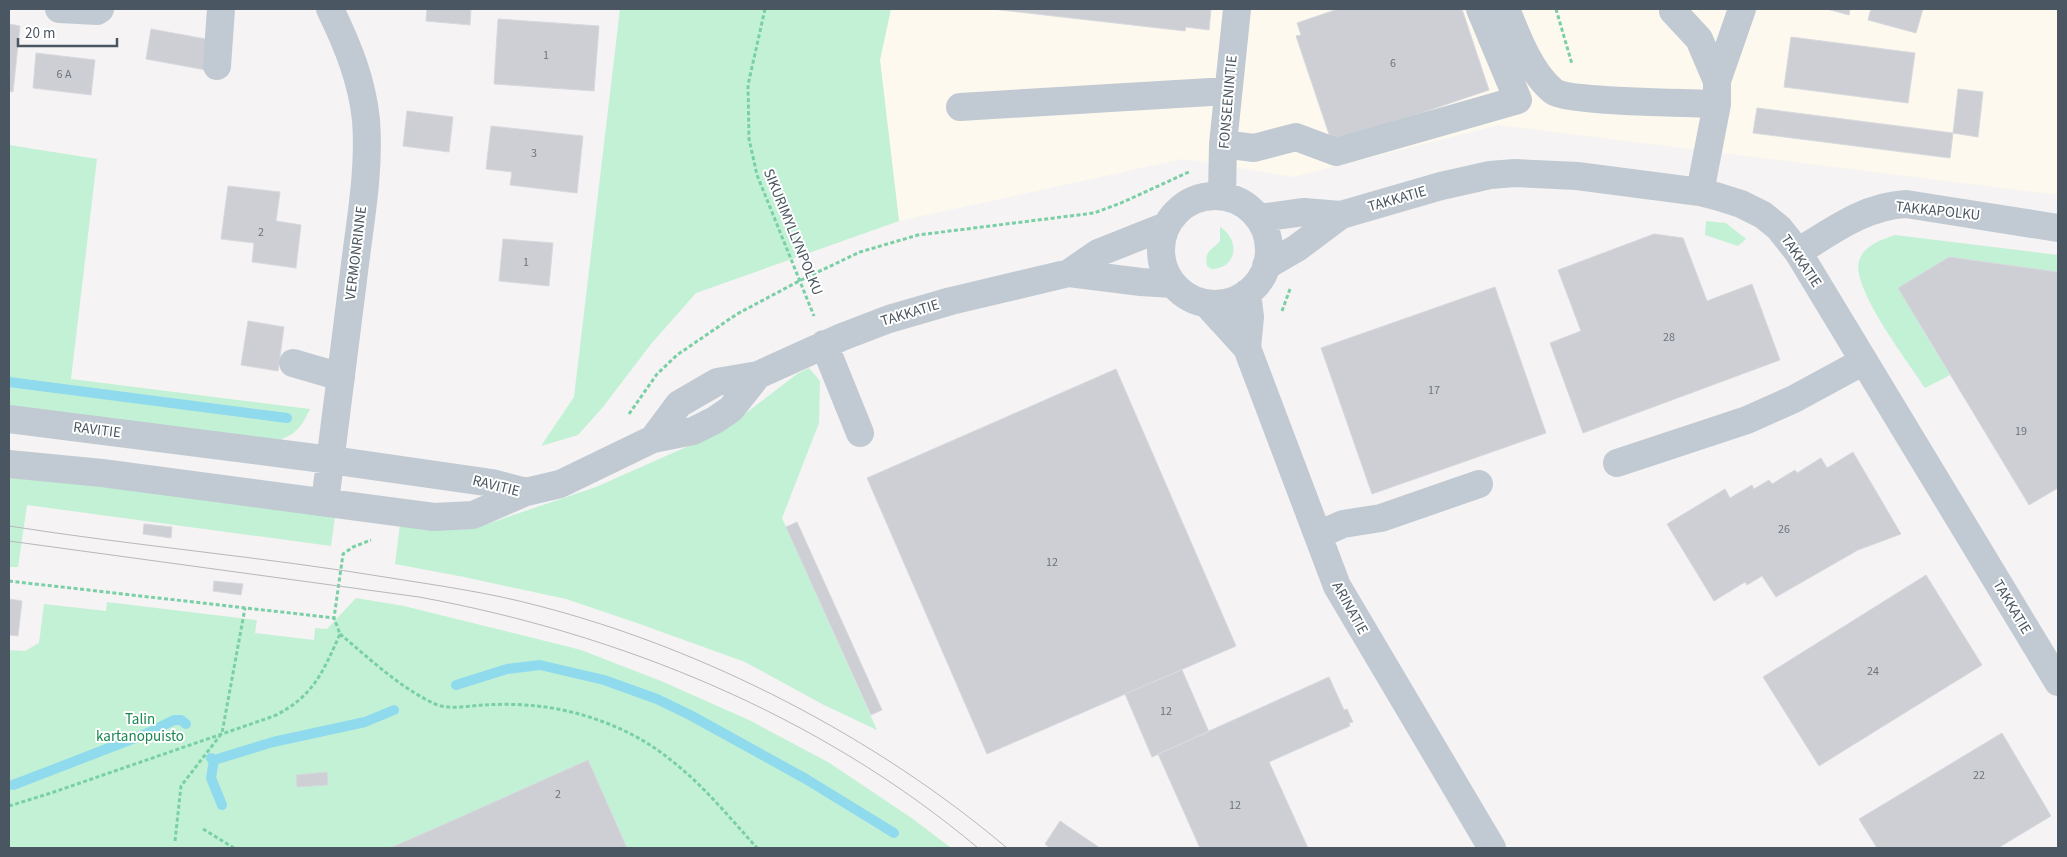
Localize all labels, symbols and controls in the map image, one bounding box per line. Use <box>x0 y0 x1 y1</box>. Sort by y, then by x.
scale bar <box>18 15 116 47</box>
text: 20 m <box>25 23 55 44</box>
house number: 1 <box>543 47 549 64</box>
street label: FONSEENINTIE <box>1213 54 1243 150</box>
house number: 6 <box>1390 55 1396 72</box>
house number: 6 A <box>57 66 72 83</box>
house number: 3 <box>531 145 537 162</box>
street label: SIKURIMYLLYNPOLKU <box>758 166 828 298</box>
street label: TAKKATIE <box>1365 181 1429 217</box>
street label: TAKKAPOLKU <box>1895 196 1981 226</box>
street label: VERMONRINNE <box>340 205 372 301</box>
house number: 2 <box>258 224 264 241</box>
street label: TAKKATIE <box>1776 230 1827 292</box>
house number: 1 <box>523 254 529 271</box>
street label: TAKKATIE <box>878 294 942 332</box>
house number: 28 <box>1663 329 1675 346</box>
house number: 17 <box>1428 382 1440 399</box>
street label: RAVITIE <box>72 417 122 443</box>
house number: 19 <box>2015 423 2027 440</box>
street label: RAVITIE <box>470 470 522 502</box>
house number: 26 <box>1778 521 1790 538</box>
house number: 12 <box>1046 554 1058 571</box>
street label: TAKKATIE <box>1988 576 2037 638</box>
street label: ARINATIE <box>1327 578 1373 638</box>
house number: 24 <box>1867 663 1879 680</box>
house number: 12 <box>1160 703 1172 720</box>
park label: Talin kartanopuisto <box>96 709 184 747</box>
house number: 22 <box>1973 767 1985 784</box>
house number: 2 <box>555 786 561 803</box>
house number: 12 <box>1229 797 1241 814</box>

